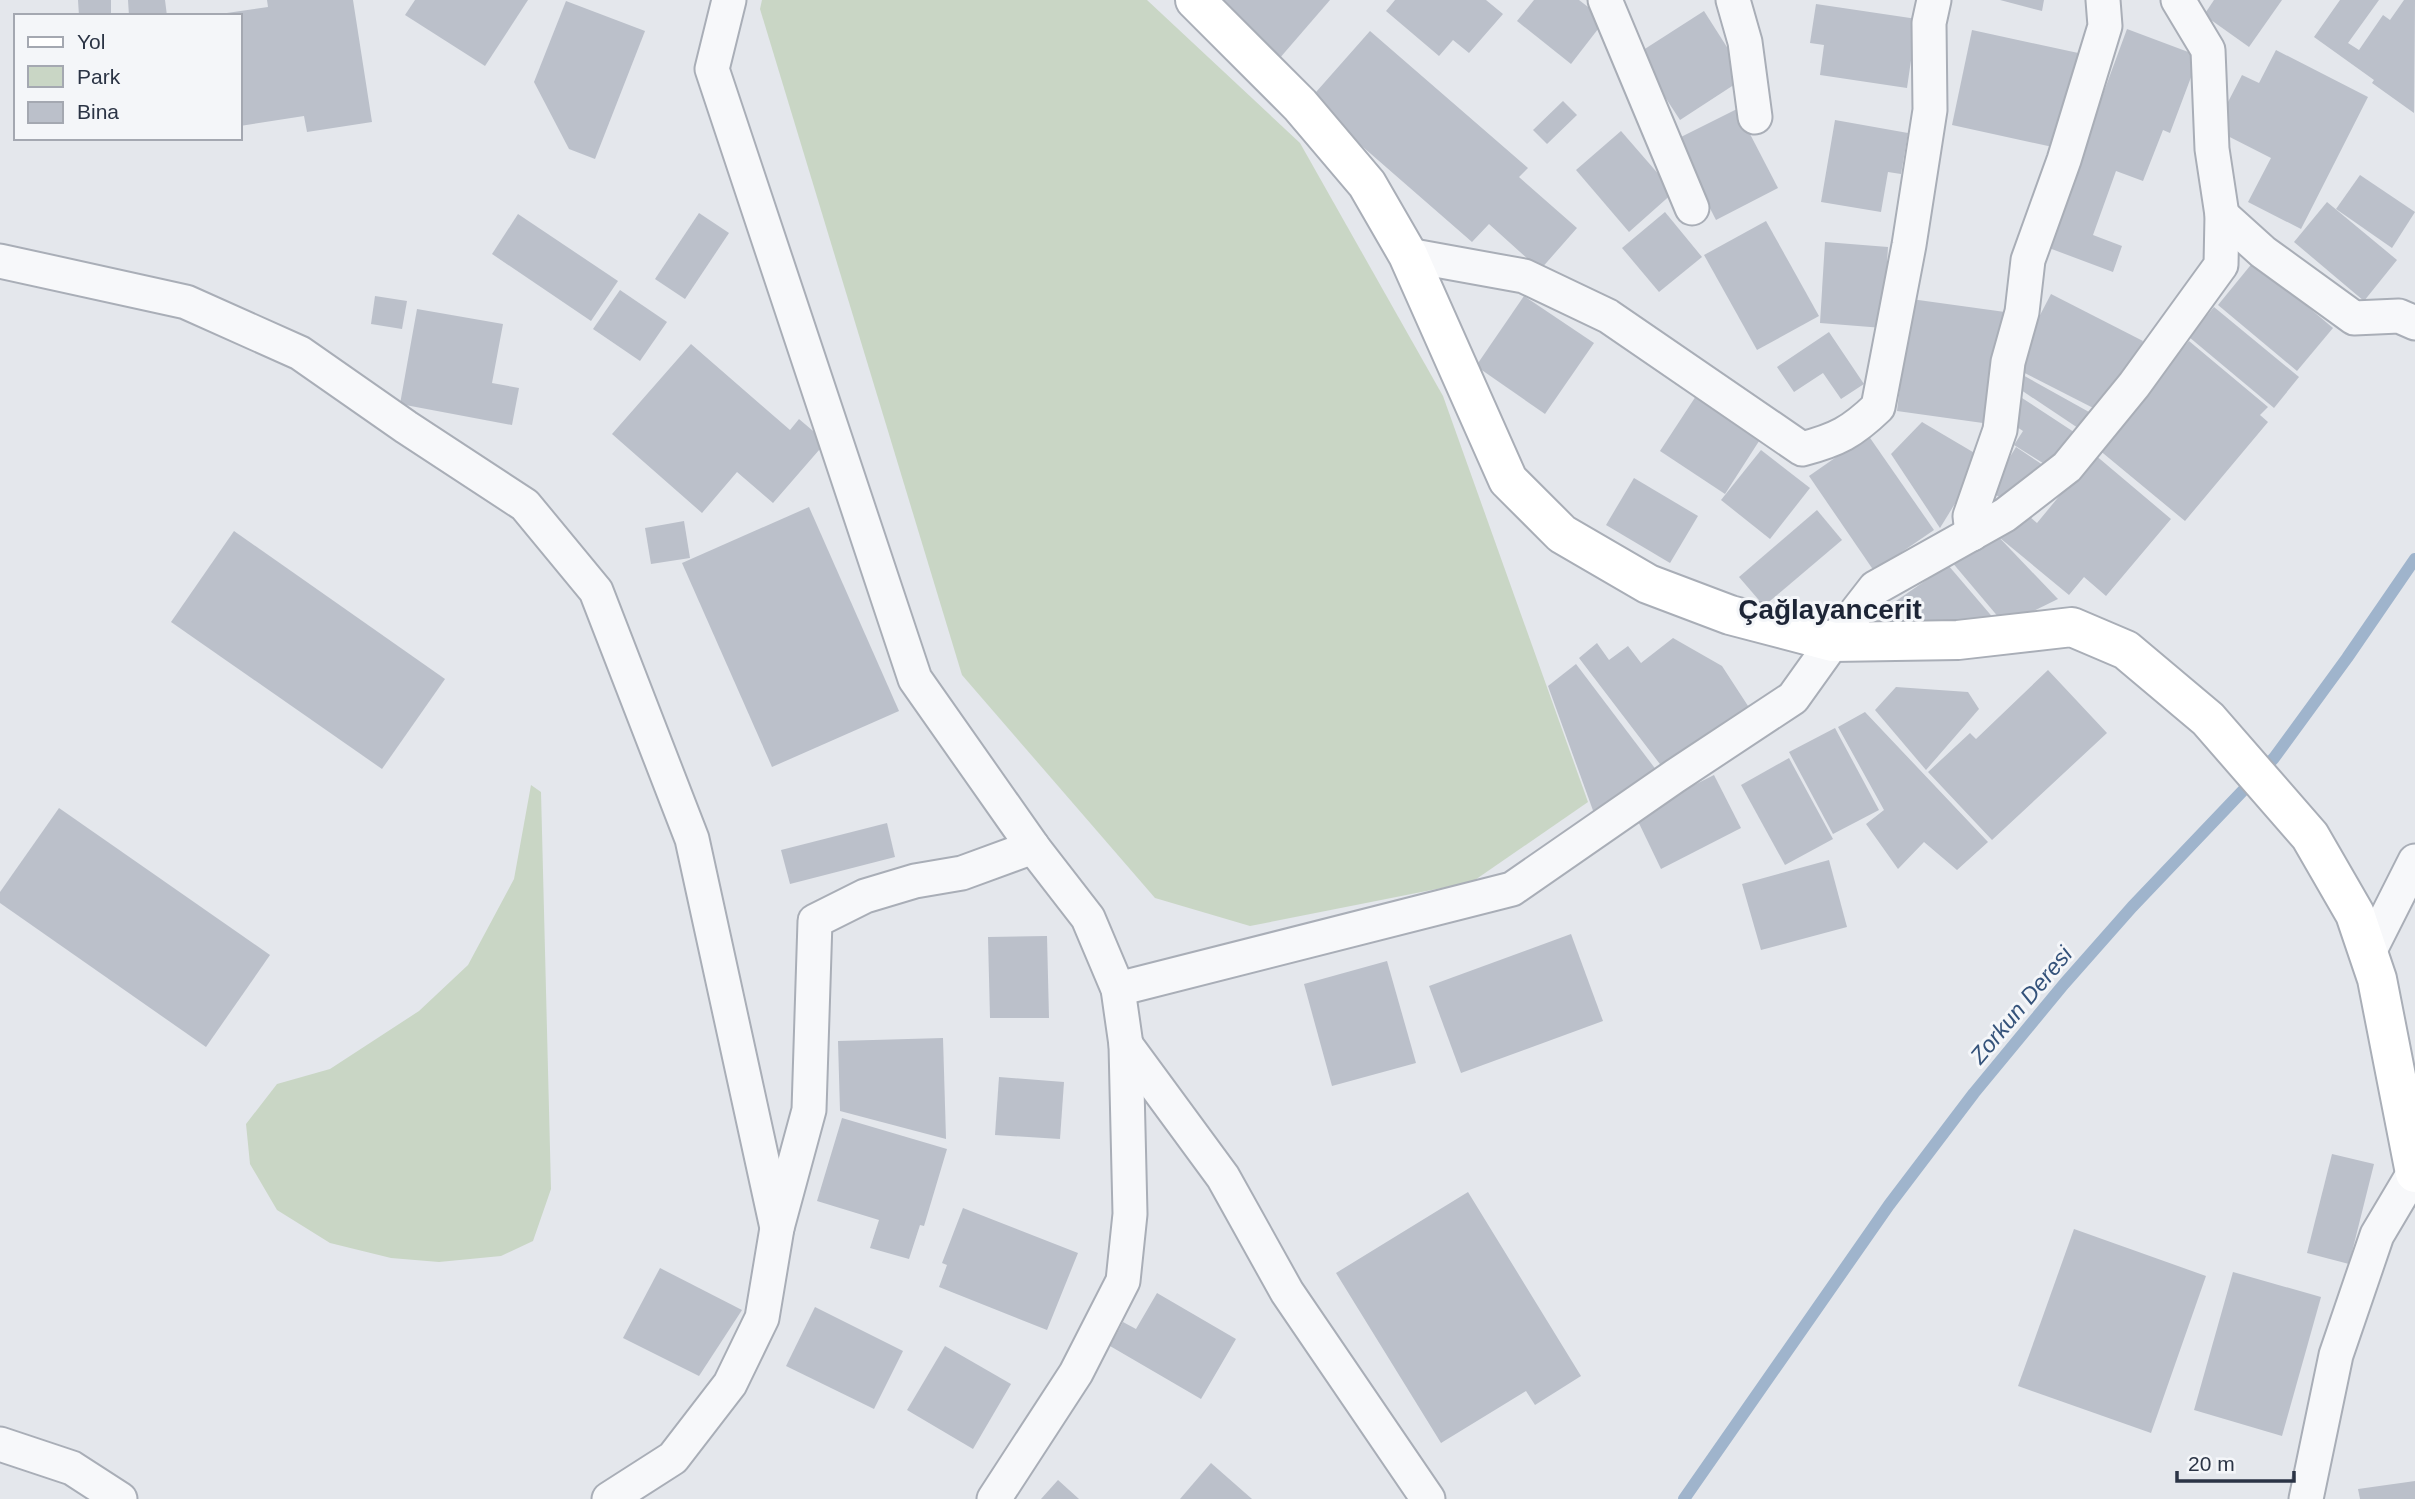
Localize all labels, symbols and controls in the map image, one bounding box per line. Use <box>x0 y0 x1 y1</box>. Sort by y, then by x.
legend <box>14 14 242 140</box>
text: Yol <box>77 30 105 53</box>
text: Park <box>77 65 121 88</box>
text: Bina <box>77 100 119 123</box>
district label: Çağlayancerit <box>1738 594 1922 625</box>
water label: Zorkun Deresi <box>1964 941 2078 1069</box>
scale bar <box>2177 1440 2294 1484</box>
text: 20 m <box>2188 1452 2235 1475</box>

